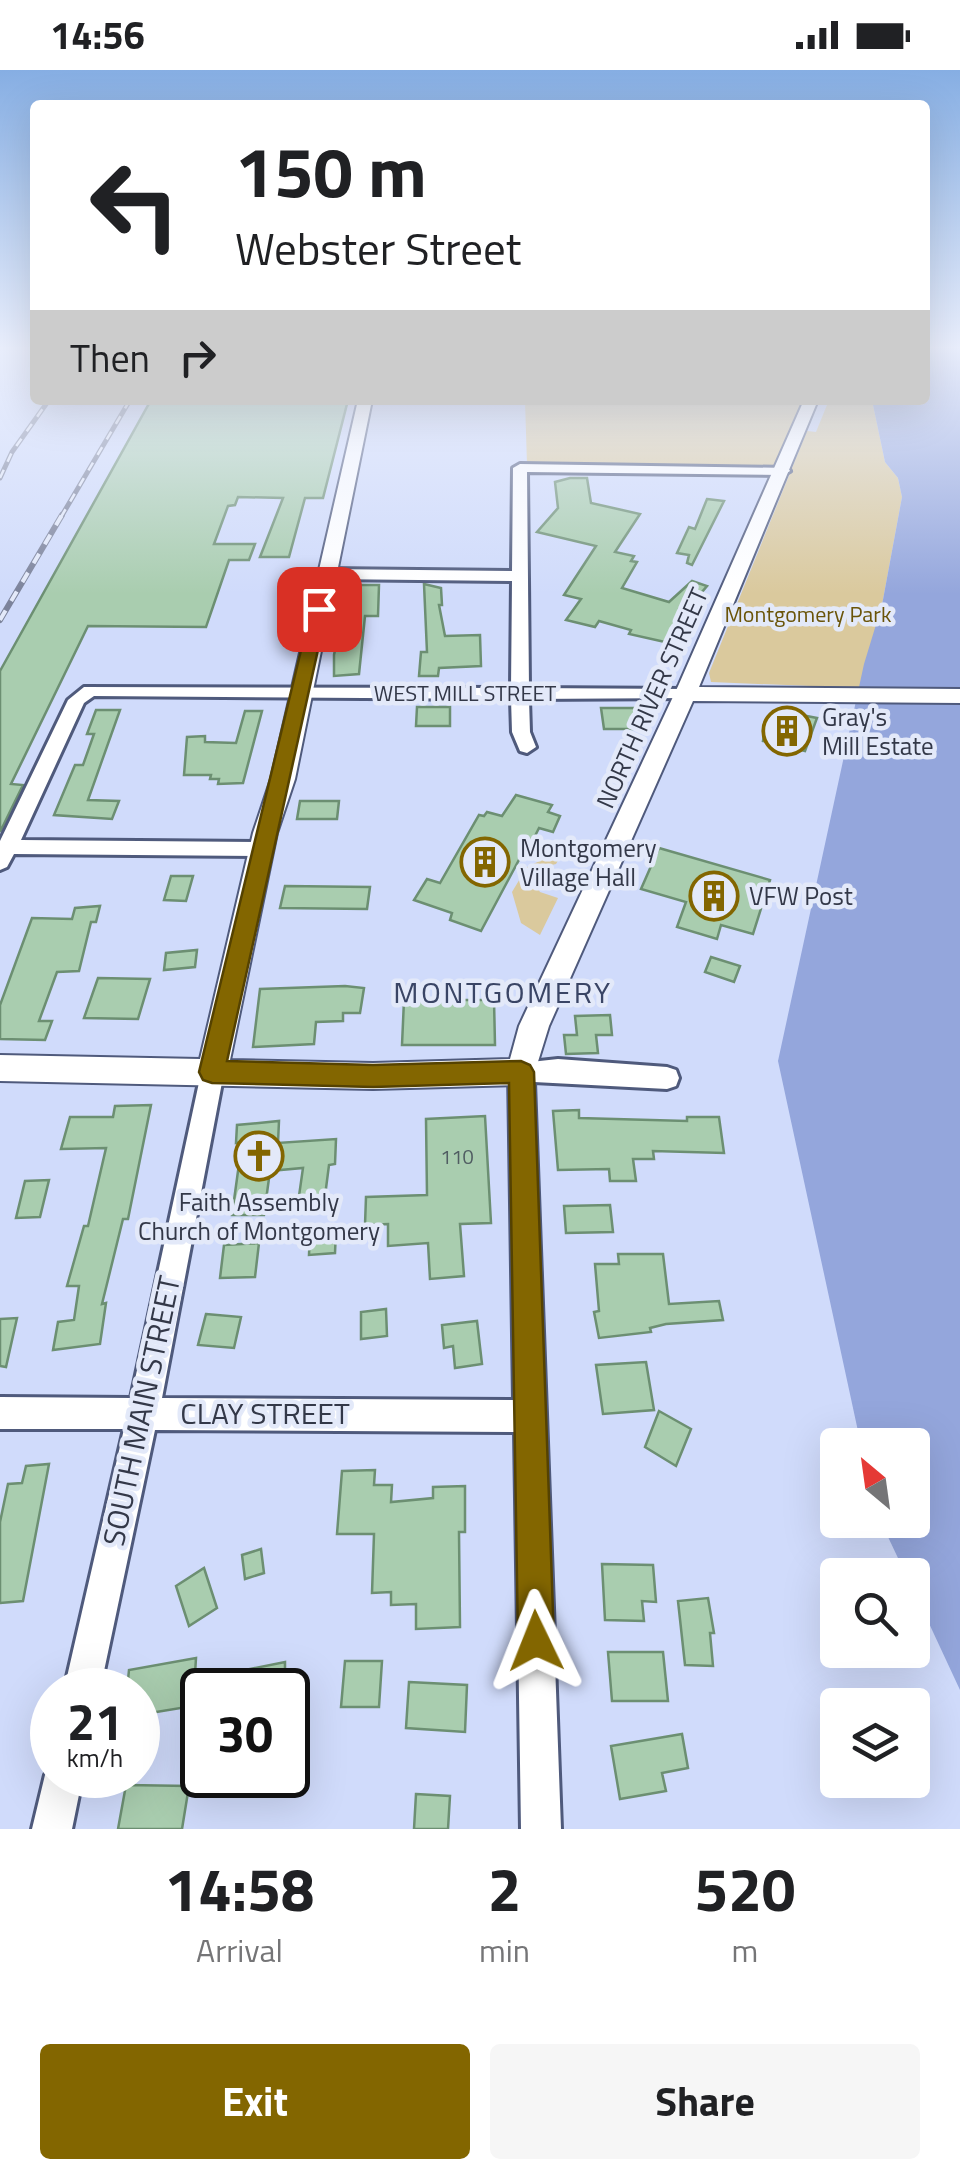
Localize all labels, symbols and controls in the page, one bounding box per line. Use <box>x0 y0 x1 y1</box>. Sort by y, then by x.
text: 14:56 <box>50 6 145 64</box>
text: 150 m <box>235 118 427 224</box>
icon: left <box>70 140 200 270</box>
text: Webster Street <box>235 214 521 282</box>
text: Then <box>70 329 150 387</box>
icon: right <box>170 330 225 385</box>
pin <box>277 567 362 652</box>
icon: arrive <box>292 582 347 637</box>
street label: NORTH RIVER STREET <box>586 582 718 814</box>
park label: Montgomery Park <box>724 597 892 631</box>
street label: WEST MILL STREET <box>374 676 557 710</box>
place label: Gray's Mill Estate <box>822 698 934 765</box>
building icon: Gray's Mill Estate <box>761 705 813 757</box>
place label: Montgomery Village Hall <box>520 829 657 896</box>
building icon: Montgomery Village Hall <box>459 836 511 888</box>
building icon: VFW Post <box>688 870 740 922</box>
place label: VFW Post <box>749 877 853 915</box>
district label: MONTGOMERY <box>393 969 613 1015</box>
church icon: Faith Assembly Church of Montgomery <box>233 1130 285 1182</box>
house number: 110 <box>440 1141 474 1172</box>
place label: Faith Assembly Church of Montgomery <box>138 1183 380 1250</box>
street label: SOUTH MAIN STREET <box>90 1271 192 1550</box>
street label: CLAY STREET <box>180 1390 350 1436</box>
north arrow <box>820 1428 930 1538</box>
map controls <box>820 1428 930 1798</box>
button: search <box>820 1558 930 1668</box>
position arrow <box>484 1589 588 1693</box>
speed limit sign: 30 <box>180 1668 310 1798</box>
text: 21 <box>67 1683 123 1759</box>
button: layers <box>820 1688 930 1798</box>
text: km/h <box>67 1739 123 1777</box>
text: 14:58 <box>165 1843 314 1934</box>
text: 2 <box>488 1843 521 1934</box>
text: 520 <box>695 1843 795 1934</box>
text: Arrival <box>196 1926 283 1974</box>
text: min <box>479 1926 530 1974</box>
text: m <box>732 1926 758 1974</box>
button: Exit <box>40 2044 470 2159</box>
button: Share <box>490 2044 920 2159</box>

